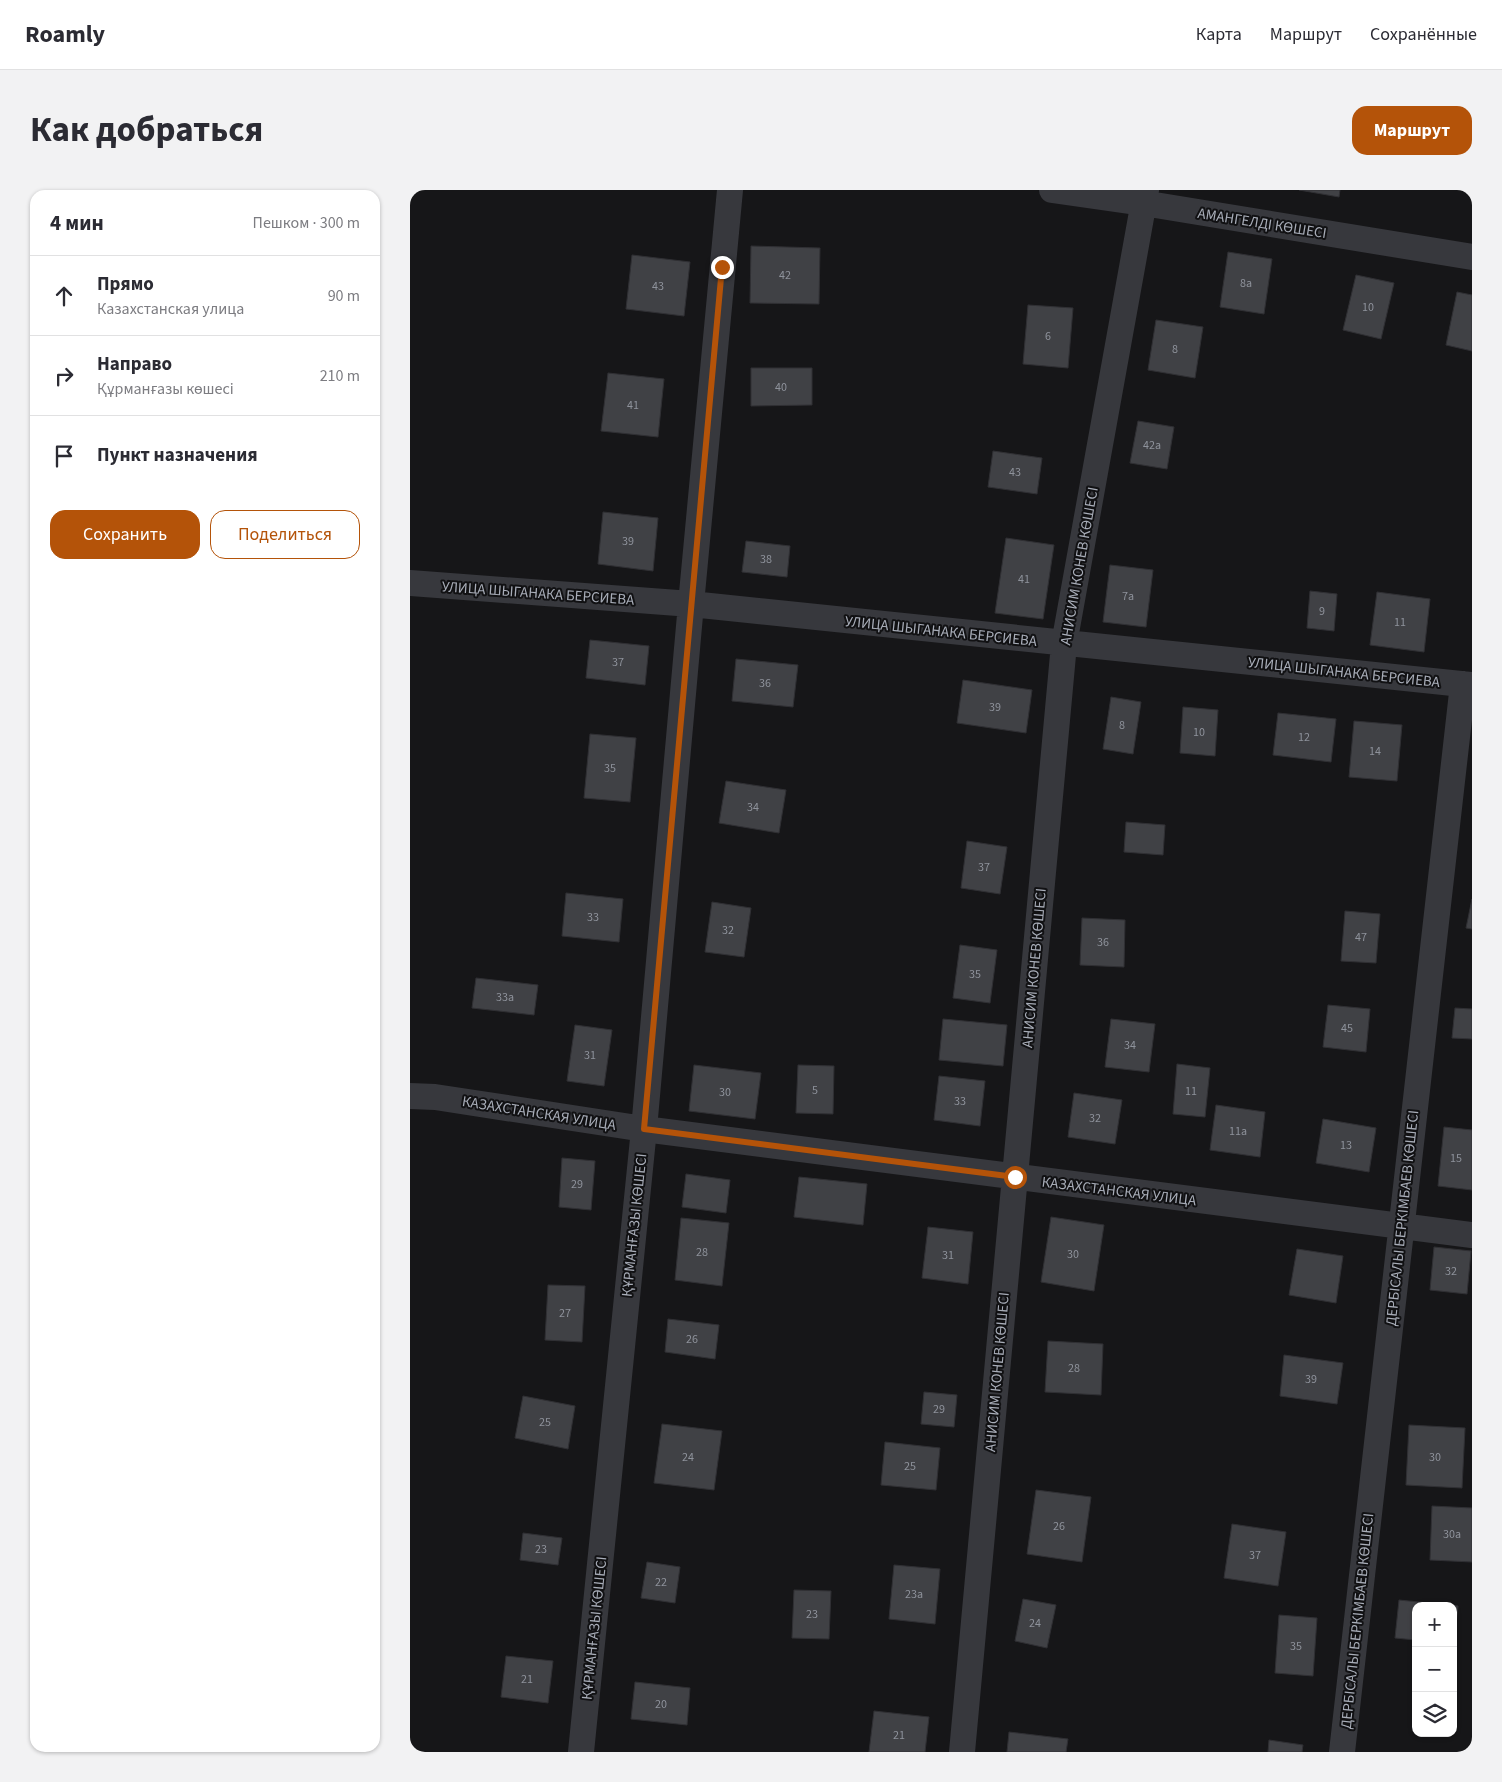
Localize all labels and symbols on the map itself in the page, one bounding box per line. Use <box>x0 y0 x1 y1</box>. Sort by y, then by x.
street label: АМАНГЕЛДІ КӨШЕСІ <box>1196 203 1328 244</box>
route end <box>711 256 734 279</box>
house number: 42 <box>779 267 791 284</box>
house number: 8а <box>1240 275 1252 292</box>
house number: 43 <box>652 278 664 295</box>
house number: 10 <box>1362 299 1374 316</box>
house number: 6 <box>1045 328 1051 345</box>
house number: 8 <box>1172 341 1178 358</box>
house number: 40 <box>775 379 787 396</box>
house number: 41 <box>627 397 639 414</box>
house number: 42а <box>1143 437 1161 454</box>
house number: 43 <box>1009 464 1021 481</box>
street label: АНИСИМ КОНЕВ КӨШЕСІ <box>1055 485 1104 647</box>
house number: 39 <box>622 533 634 550</box>
house number: 38 <box>760 551 772 568</box>
house number: 41 <box>1018 571 1030 588</box>
street label: УЛИЦА ШЫГАНАКА БЕРСИЕВА <box>441 576 636 611</box>
house number: 7а <box>1122 588 1134 605</box>
house number: 9 <box>1319 603 1325 620</box>
street label: УЛИЦА ШЫГАНАКА БЕРСИЕВА <box>844 611 1039 652</box>
house number: 11 <box>1394 614 1406 631</box>
street label: УЛИЦА ШЫГАНАКА БЕРСИЕВА <box>1247 652 1442 693</box>
house number: 37 <box>612 654 624 671</box>
house number: 36 <box>759 675 771 692</box>
house number: 39 <box>989 699 1001 716</box>
house number: 8 <box>1119 717 1125 734</box>
house number: 10 <box>1193 724 1205 741</box>
house number: 12 <box>1298 729 1310 746</box>
house number: 14 <box>1369 743 1381 760</box>
house number: 35 <box>604 760 616 777</box>
house number: 34 <box>747 799 759 816</box>
house number: 37 <box>978 859 990 876</box>
street label: АНИСИМ КОНЕВ КӨШЕСІ <box>1017 887 1052 1049</box>
house number: 33 <box>587 909 599 926</box>
house number: 32 <box>722 922 734 939</box>
house number: 47 <box>1355 929 1367 946</box>
house number: 36 <box>1097 934 1109 951</box>
house number: 35 <box>969 966 981 983</box>
house number: 33а <box>496 989 514 1006</box>
house number: 45 <box>1341 1020 1353 1037</box>
house number: 34 <box>1124 1037 1136 1054</box>
house number: 31 <box>584 1047 596 1064</box>
house number: 5 <box>812 1082 818 1099</box>
house number: 11 <box>1185 1083 1197 1100</box>
house number: 30 <box>719 1084 731 1101</box>
street label: КАЗАХСТАНСКАЯ УЛИЦА <box>461 1091 618 1136</box>
house number: 33 <box>954 1093 966 1110</box>
street label: ДЕРБІСАЛЫ БЕРКІМБАЕВ КӨШЕСІ <box>1381 1109 1424 1327</box>
house number: 32 <box>1089 1110 1101 1127</box>
house number: 11а <box>1229 1123 1247 1140</box>
house number: 13 <box>1340 1137 1352 1154</box>
house number: 15 <box>1450 1150 1462 1167</box>
street label: ҚҰРМАНҒАЗЫ КӨШЕСІ <box>617 1152 652 1298</box>
route start <box>1004 1166 1027 1189</box>
street label: КАЗАХСТАНСКАЯ УЛИЦА <box>1041 1172 1198 1211</box>
house number: 29 <box>571 1176 583 1193</box>
house number: 28 <box>696 1244 708 1261</box>
house number: 30 <box>1067 1246 1079 1263</box>
house number: 31 <box>942 1247 954 1264</box>
house number: 32 <box>1445 1263 1457 1280</box>
street label: АНИСИМ КОНЕВ КӨШЕСІ <box>980 1291 1015 1453</box>
house number: 27 <box>559 1305 571 1322</box>
house number: 26 <box>686 1331 698 1348</box>
house number: 28 <box>1068 1360 1080 1377</box>
house number: 39 <box>1305 1371 1317 1388</box>
house number: 29 <box>933 1401 945 1418</box>
house number: 25 <box>539 1414 551 1431</box>
house number: 24 <box>682 1449 694 1466</box>
house number: 30 <box>1429 1449 1441 1466</box>
house number: 25 <box>904 1458 916 1475</box>
street label: ДЕРБІСАЛЫ БЕРКІМБАЕВ КӨШЕСІ <box>1336 1512 1379 1730</box>
house number: 26 <box>1053 1518 1065 1535</box>
house number: 30а <box>1443 1526 1461 1543</box>
house number: 23 <box>535 1541 547 1558</box>
house number: 37 <box>1249 1547 1261 1564</box>
street label: ҚҰРМАНҒАЗЫ КӨШЕСІ <box>577 1555 612 1701</box>
house number: 22 <box>655 1574 667 1591</box>
house number: 23а <box>905 1586 923 1603</box>
house number: 23 <box>806 1606 818 1623</box>
house number: 24 <box>1029 1615 1041 1632</box>
house number: 35 <box>1290 1638 1302 1655</box>
house number: 21 <box>521 1671 533 1688</box>
house number: 20 <box>655 1696 667 1713</box>
house number: 21 <box>893 1727 905 1744</box>

